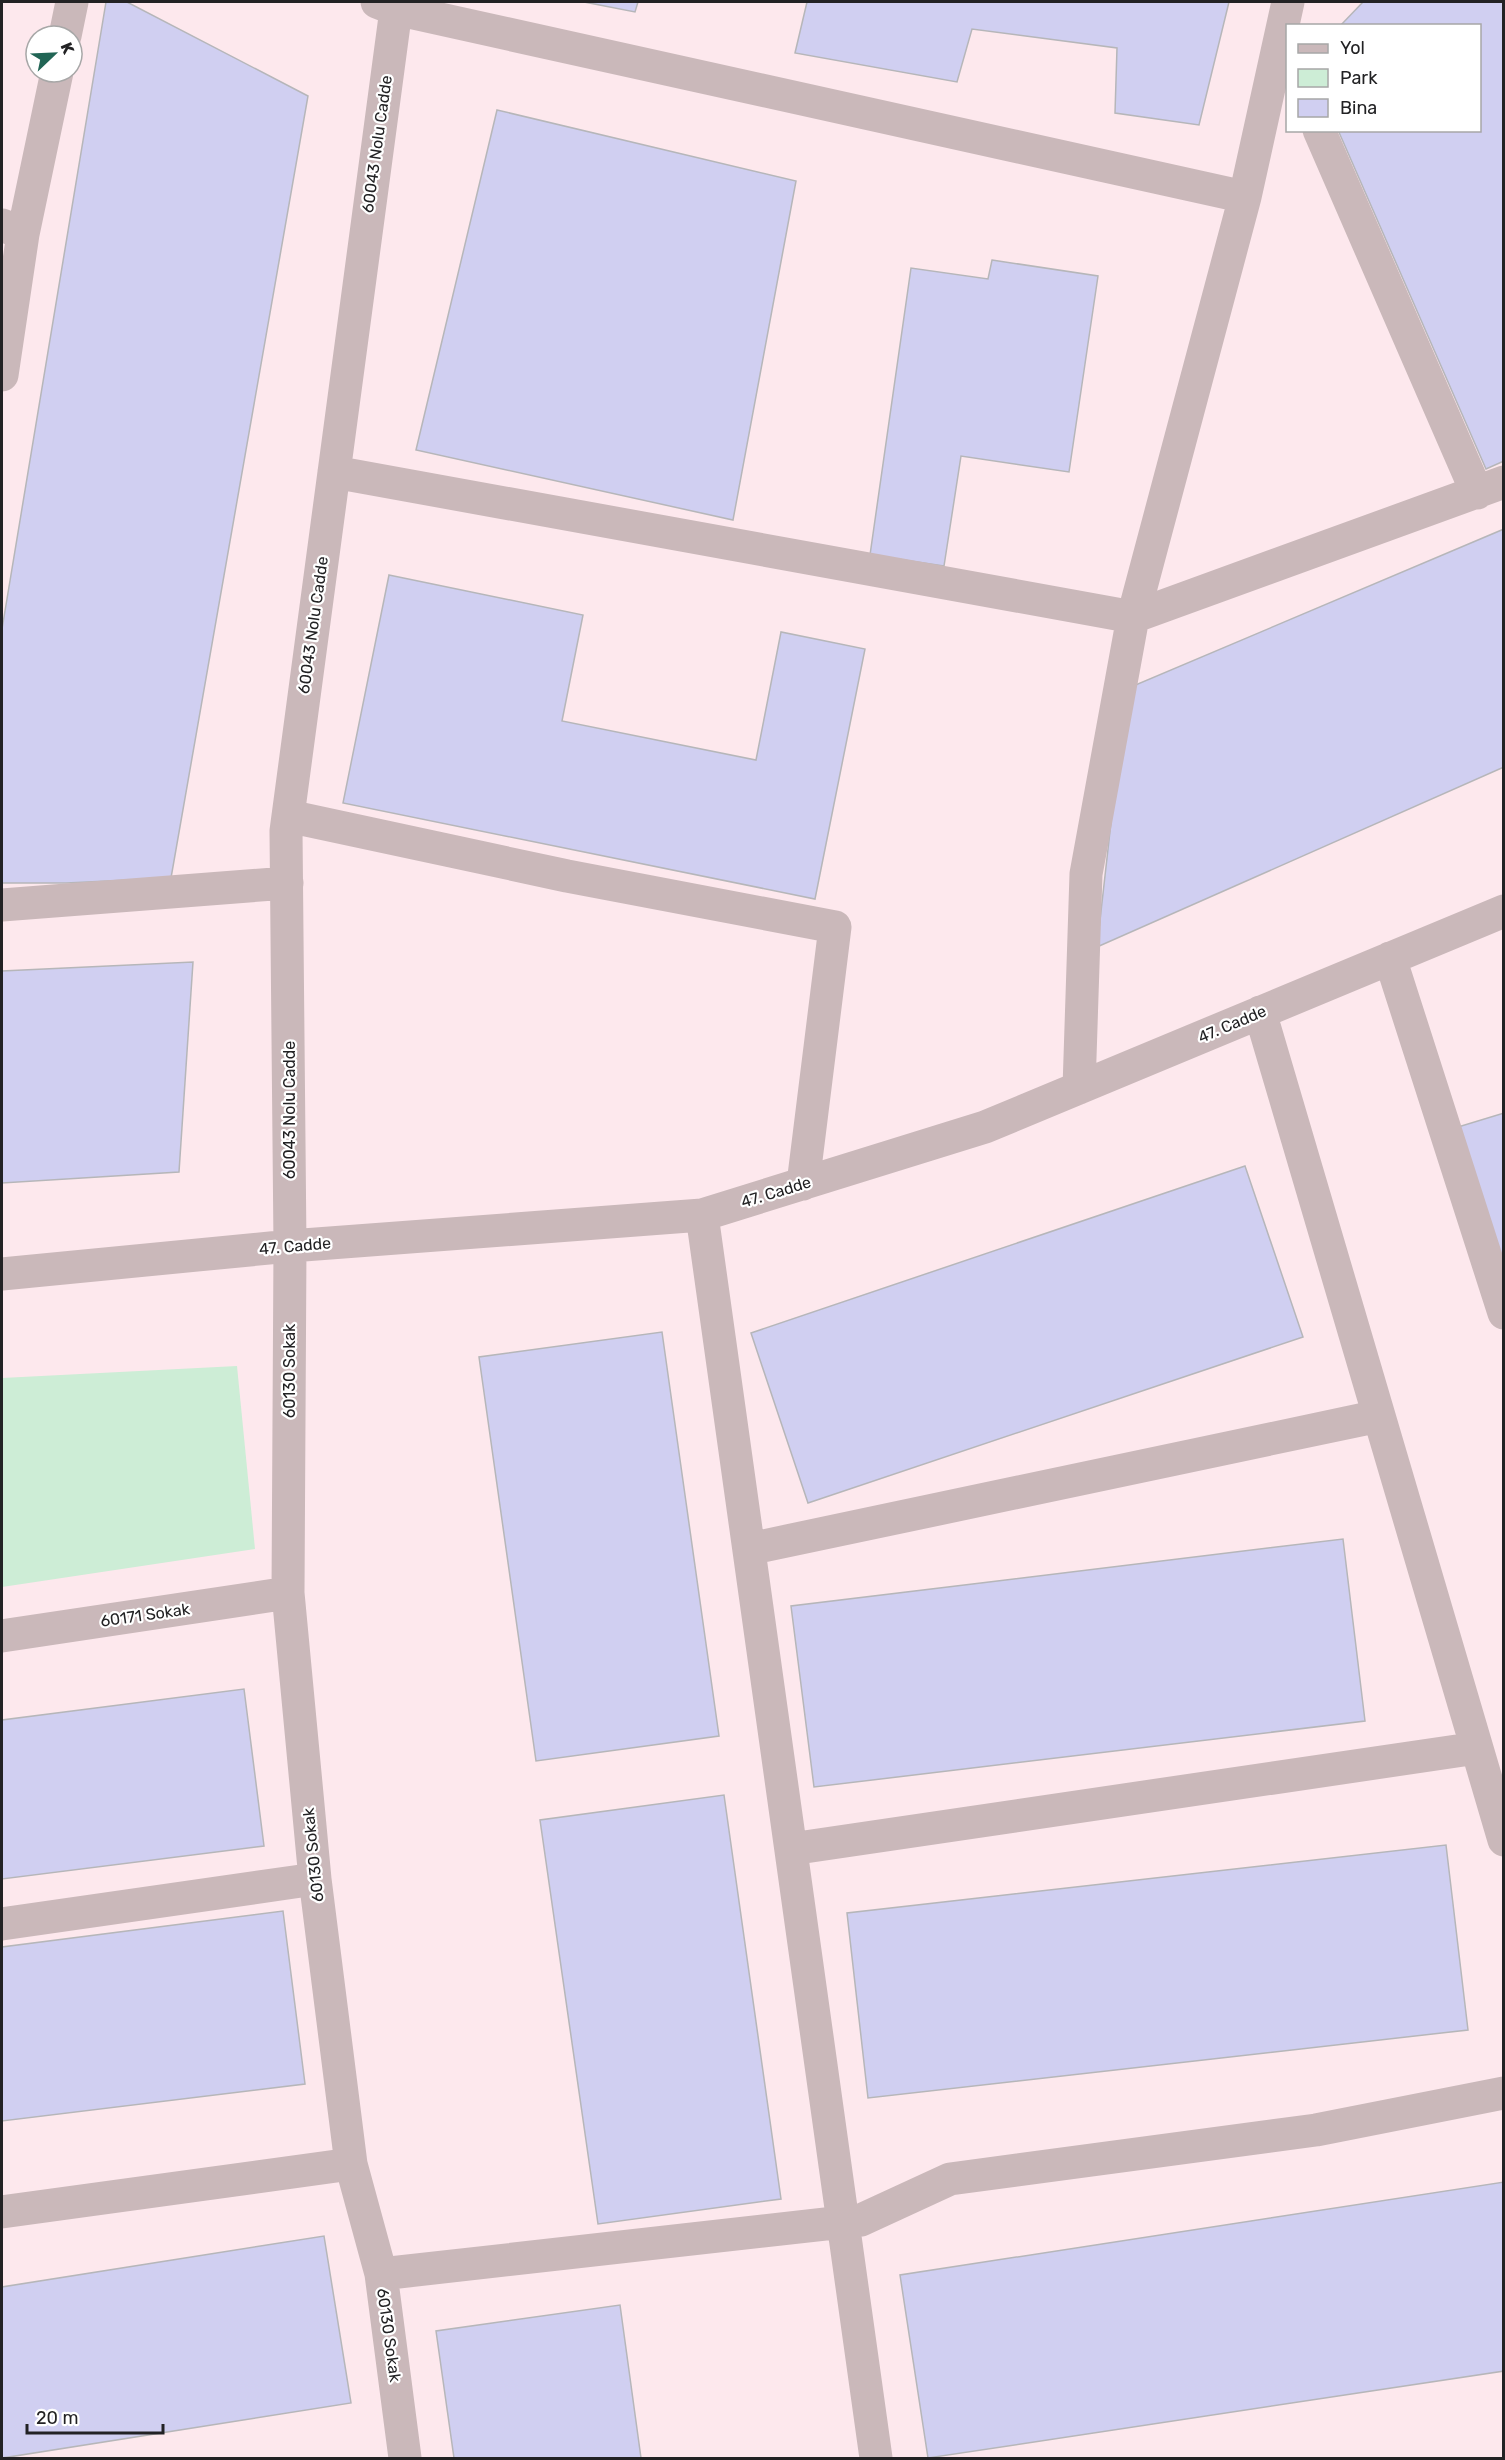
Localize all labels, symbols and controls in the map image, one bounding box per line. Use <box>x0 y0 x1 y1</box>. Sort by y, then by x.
north arrow <box>24 24 84 84</box>
legend <box>1286 24 1481 132</box>
text: Yol <box>1340 37 1365 59</box>
text: K <box>57 40 78 57</box>
text: Park <box>1340 67 1378 89</box>
street label: 60043 Nolu Cadde <box>358 74 396 214</box>
text: Bina <box>1340 97 1377 119</box>
street label: 60043 Nolu Cadde <box>294 555 332 695</box>
street label: 47. Cadde <box>1195 1001 1269 1047</box>
street label: 60043 Nolu Cadde <box>280 1041 299 1179</box>
street label: 47. Cadde <box>739 1172 813 1212</box>
street label: 47. Cadde <box>258 1233 332 1259</box>
street label: 60130 Sokak <box>280 1323 299 1418</box>
street label: 60171 Sokak <box>99 1599 192 1631</box>
street label: 60130 Sokak <box>299 1806 327 1903</box>
street label: 60130 Sokak <box>373 2287 405 2384</box>
scale bar <box>27 2397 164 2435</box>
text: 20 m <box>36 2407 78 2429</box>

